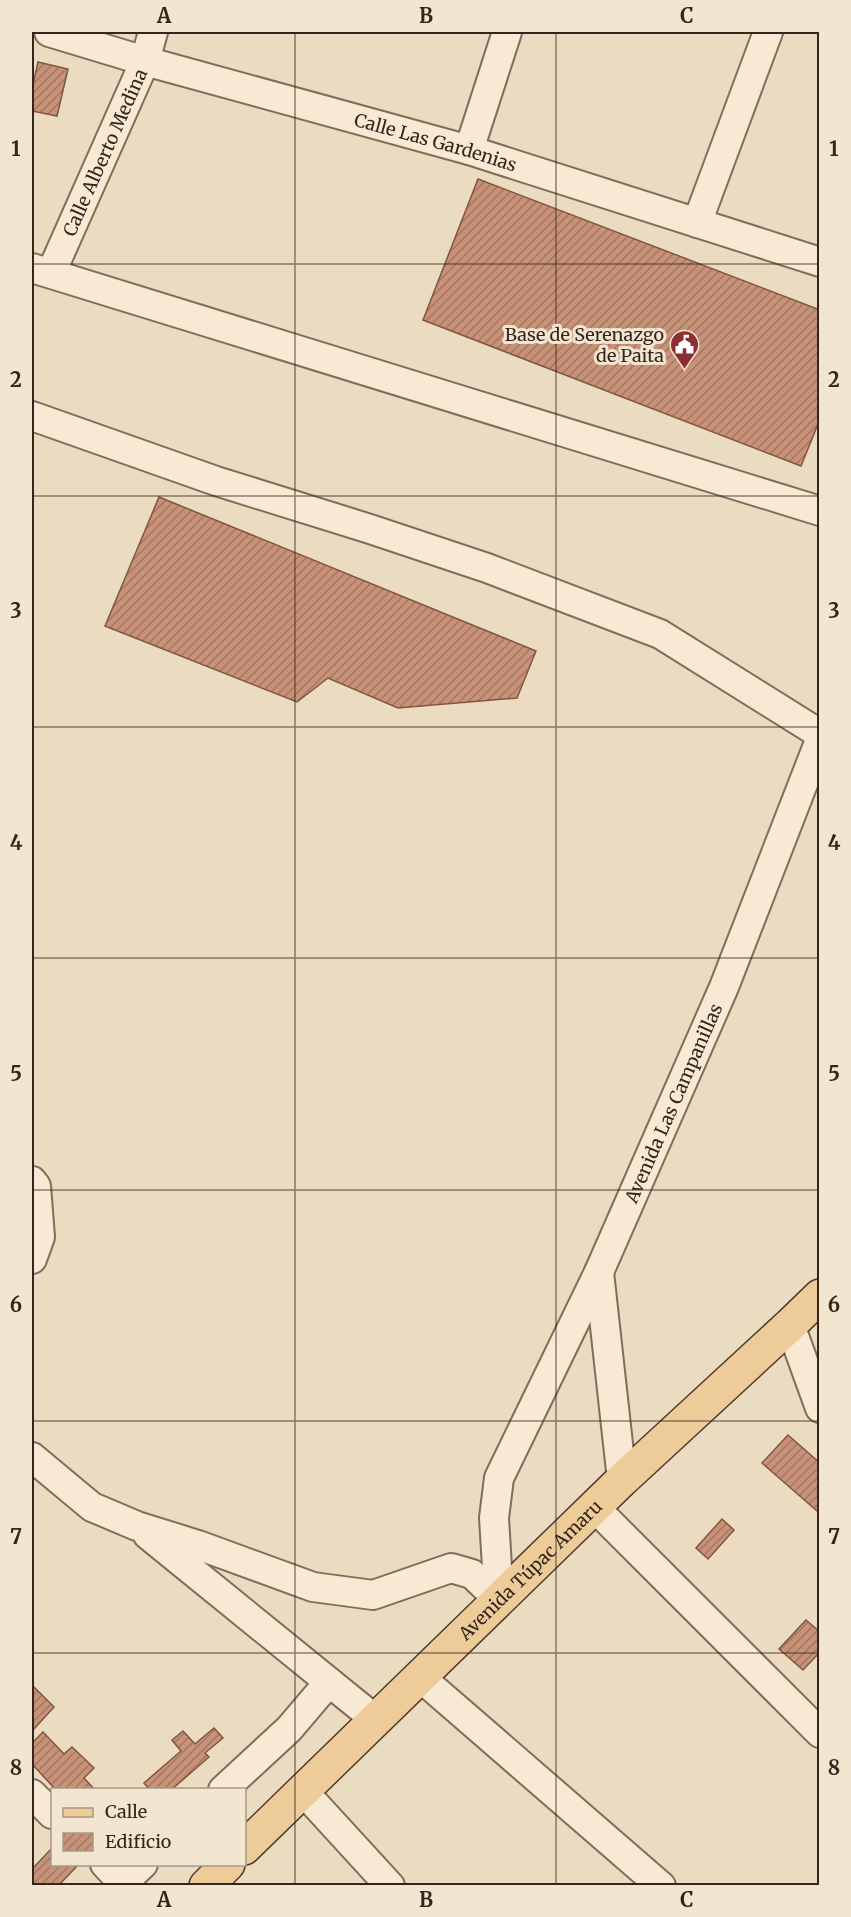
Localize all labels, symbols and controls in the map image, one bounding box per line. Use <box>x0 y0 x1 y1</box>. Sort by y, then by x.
text: A <box>156 3 172 28</box>
text: B <box>419 3 433 28</box>
text: C <box>680 3 694 28</box>
street label: Calle Alberto Medina <box>57 65 152 240</box>
street label: Calle Las Gardenias <box>352 108 520 176</box>
text: 1 <box>11 136 21 161</box>
text: 1 <box>829 136 839 161</box>
place label: Base de Serenazgo de Paita <box>505 323 664 367</box>
public building icon: Base de Serenazgo de Paita <box>669 328 701 370</box>
text: 2 <box>10 367 22 392</box>
text: 2 <box>828 367 840 392</box>
text: 3 <box>10 598 22 623</box>
text: 3 <box>828 598 840 623</box>
text: 4 <box>10 830 23 855</box>
text: 4 <box>828 830 841 855</box>
street label: Avenida Las Campanillas <box>619 999 727 1207</box>
text: 5 <box>10 1061 22 1086</box>
text: 5 <box>828 1061 840 1086</box>
text: 6 <box>10 1292 22 1317</box>
text: 6 <box>828 1292 840 1317</box>
street label: Avenida Túpac Amaru <box>453 1495 606 1645</box>
text: 7 <box>10 1524 22 1549</box>
text: 7 <box>828 1524 840 1549</box>
text: 8 <box>10 1755 22 1780</box>
text: 8 <box>828 1755 840 1780</box>
legend <box>51 1788 246 1866</box>
text: Calle <box>105 1800 147 1823</box>
text: Edificio <box>105 1830 171 1853</box>
text: A <box>156 1887 172 1912</box>
text: B <box>419 1887 433 1912</box>
text: C <box>680 1887 694 1912</box>

